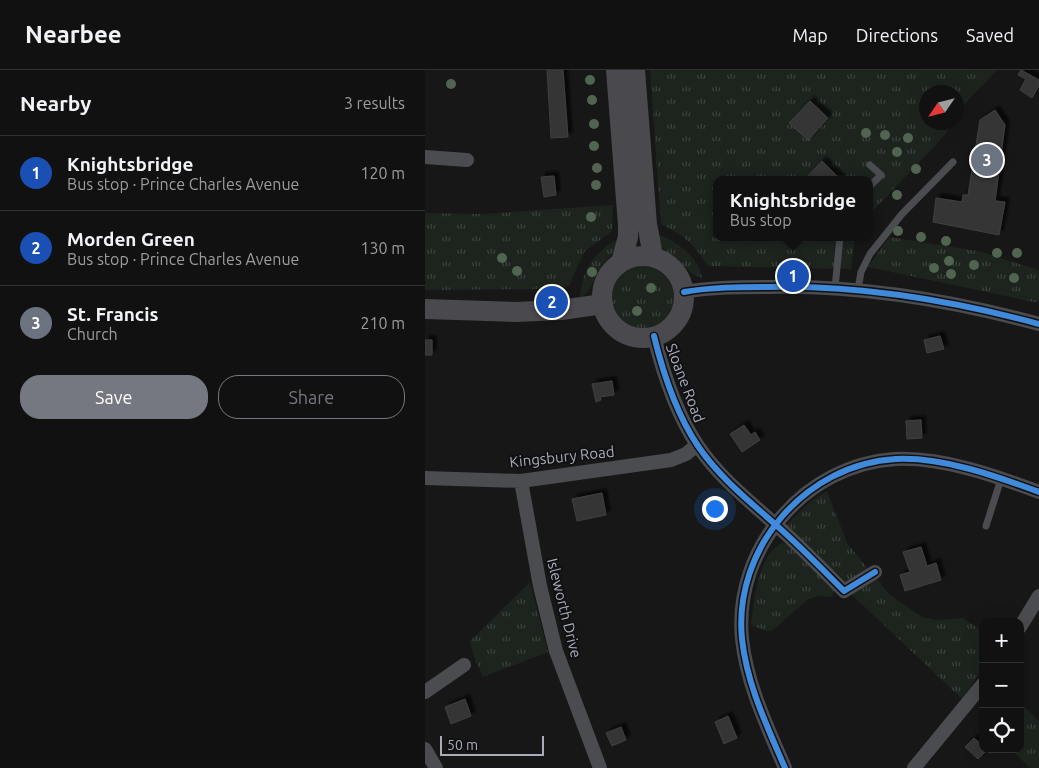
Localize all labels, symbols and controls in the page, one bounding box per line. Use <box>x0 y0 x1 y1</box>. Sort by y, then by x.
text: Nearbee <box>25 21 122 48</box>
text: Map <box>792 25 828 45</box>
text: Directions <box>856 25 938 45</box>
text: Saved <box>966 25 1014 45</box>
north arrow <box>919 85 964 130</box>
text: Nearby <box>20 91 91 115</box>
text: 3 results <box>344 94 405 112</box>
pin: 3 <box>971 141 1003 179</box>
text: Knightsbridge <box>67 153 193 175</box>
text: 1 <box>31 164 41 182</box>
text: 120 m <box>360 164 405 182</box>
text: Bus stop · Prince Charles Avenue <box>67 175 299 193</box>
popup <box>713 176 873 241</box>
text: Knightsbridge <box>730 189 856 211</box>
text: Bus stop <box>730 211 792 229</box>
text: Morden Green <box>67 228 195 250</box>
text: 2 <box>31 239 41 257</box>
text: 130 m <box>360 239 405 257</box>
text: Bus stop · Prince Charles Avenue <box>67 250 299 268</box>
pin: 1 <box>777 257 809 295</box>
pin: 2 <box>536 283 568 321</box>
text: St. Francis <box>67 303 158 325</box>
text: 3 <box>31 314 41 332</box>
text: 210 m <box>360 314 405 332</box>
text: Church <box>67 325 118 343</box>
street label: Sloane Road <box>663 341 708 425</box>
button: Save <box>20 375 208 419</box>
button: Share <box>218 375 405 419</box>
street label: Kingsbury Road <box>509 443 615 470</box>
your location <box>702 496 728 522</box>
street label: Isleworth Drive <box>544 556 585 659</box>
map controls <box>979 618 1024 753</box>
button: + <box>979 618 1024 663</box>
button: − <box>979 663 1024 708</box>
button: locate <box>979 708 1024 753</box>
scale bar <box>440 733 544 756</box>
text: 50 m <box>447 737 478 753</box>

